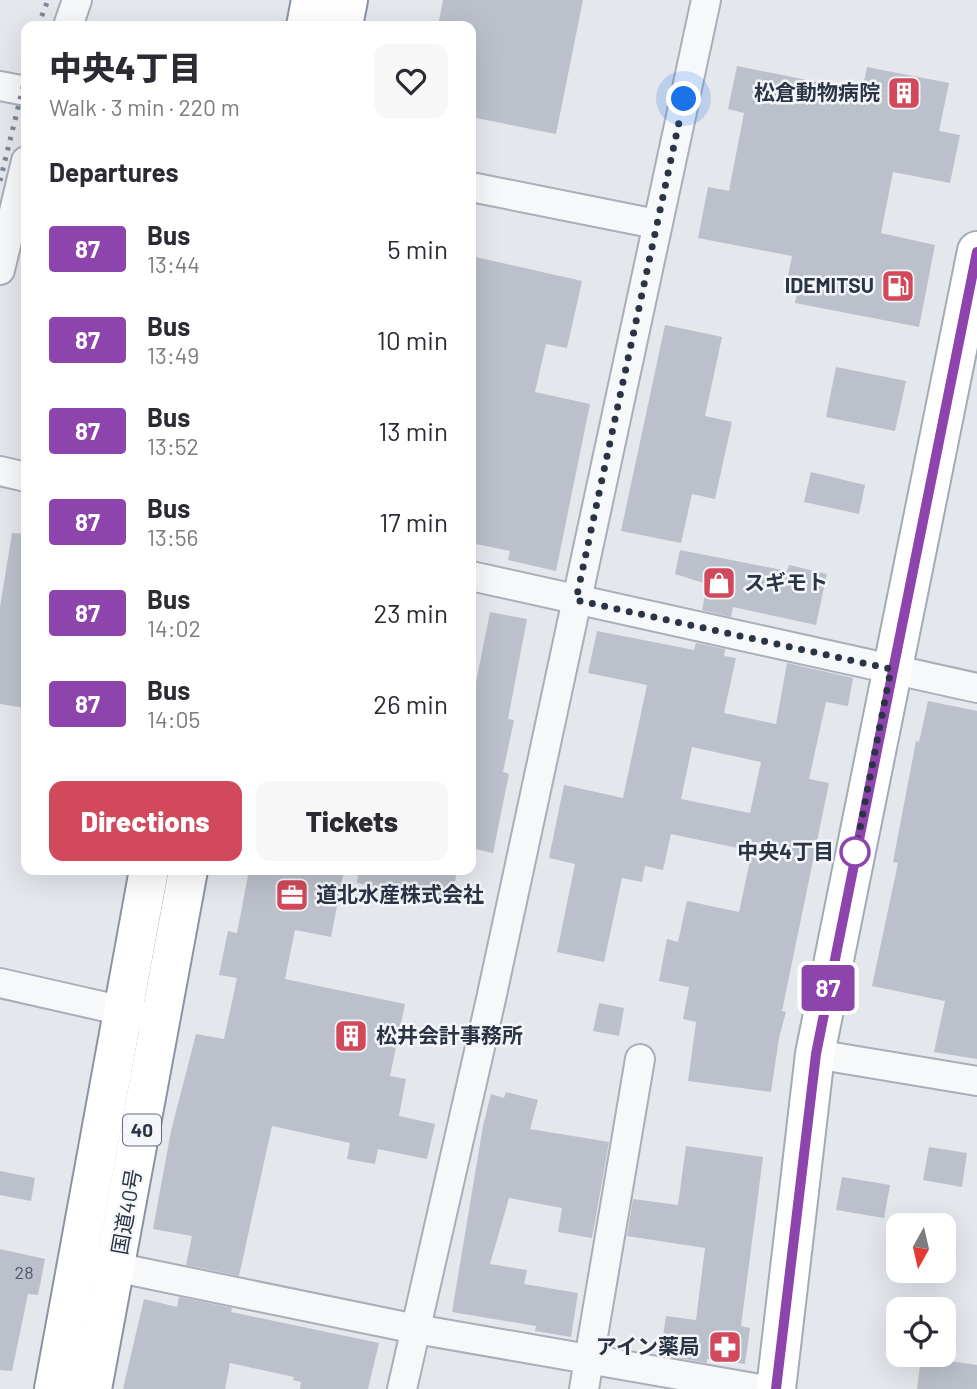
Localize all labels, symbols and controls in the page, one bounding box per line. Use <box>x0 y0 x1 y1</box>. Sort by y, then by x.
button: heart <box>374 44 448 118</box>
text: 中央4丁目 <box>49 47 202 87</box>
building icon: 松倉動物病院 <box>885 74 923 112</box>
place label: 松倉動物病院 <box>754 79 880 104</box>
your location <box>666 81 701 116</box>
text: Walk · 3 min · 220 m <box>49 93 240 121</box>
text: Departures <box>49 156 179 187</box>
text: Bus <box>147 219 190 250</box>
text: 5 min <box>387 233 448 264</box>
text: 87 <box>75 234 100 263</box>
text: 13:44 <box>147 250 200 278</box>
fuel station icon: IDEMITSU <box>879 267 917 305</box>
place label: IDEMITSU <box>785 272 874 297</box>
text: Bus <box>147 310 190 341</box>
text: 10 min <box>377 324 448 355</box>
text: 87 <box>75 325 100 354</box>
text: 13:49 <box>147 341 199 369</box>
text: Bus <box>147 401 190 432</box>
text: 13 min <box>378 415 448 446</box>
text: 87 <box>75 416 100 445</box>
text: 13:52 <box>147 432 199 460</box>
text: Bus <box>147 492 190 523</box>
text: 17 min <box>379 506 448 537</box>
text: 87 <box>75 507 100 536</box>
text: 13:56 <box>147 523 198 551</box>
shop icon: スギモト <box>700 564 738 602</box>
place label: スギモト <box>744 569 828 594</box>
text: Bus <box>147 583 190 614</box>
text: 23 min <box>373 597 448 628</box>
text: 87 <box>75 598 100 627</box>
text: 14:02 <box>147 614 201 642</box>
text: Bus <box>147 674 190 705</box>
text: 26 min <box>373 688 448 719</box>
text: 87 <box>75 689 100 718</box>
text: 14:05 <box>147 705 200 733</box>
button: Directions <box>49 781 242 861</box>
button: Tickets <box>256 781 448 861</box>
marker: 中央4丁目 <box>840 837 870 867</box>
place label: 中央4丁目 <box>737 838 834 863</box>
office icon: 道北水産株式会社 <box>273 876 311 914</box>
place label: 道北水産株式会社 <box>316 881 484 906</box>
line badge: 87 <box>796 965 860 1011</box>
text: 87 <box>816 973 840 1002</box>
building icon: 松井会計事務所 <box>332 1017 370 1055</box>
place label: 松井会計事務所 <box>376 1022 523 1047</box>
road number: 40 <box>123 1114 161 1146</box>
street label: 国道40号 <box>106 1167 145 1256</box>
north arrow <box>886 1213 956 1283</box>
map controls <box>886 1213 956 1367</box>
house number: 28 <box>14 1261 34 1283</box>
button: locate <box>886 1297 956 1367</box>
pharmacy icon: アイン薬局 <box>706 1328 744 1366</box>
place label: アイン薬局 <box>596 1333 700 1358</box>

